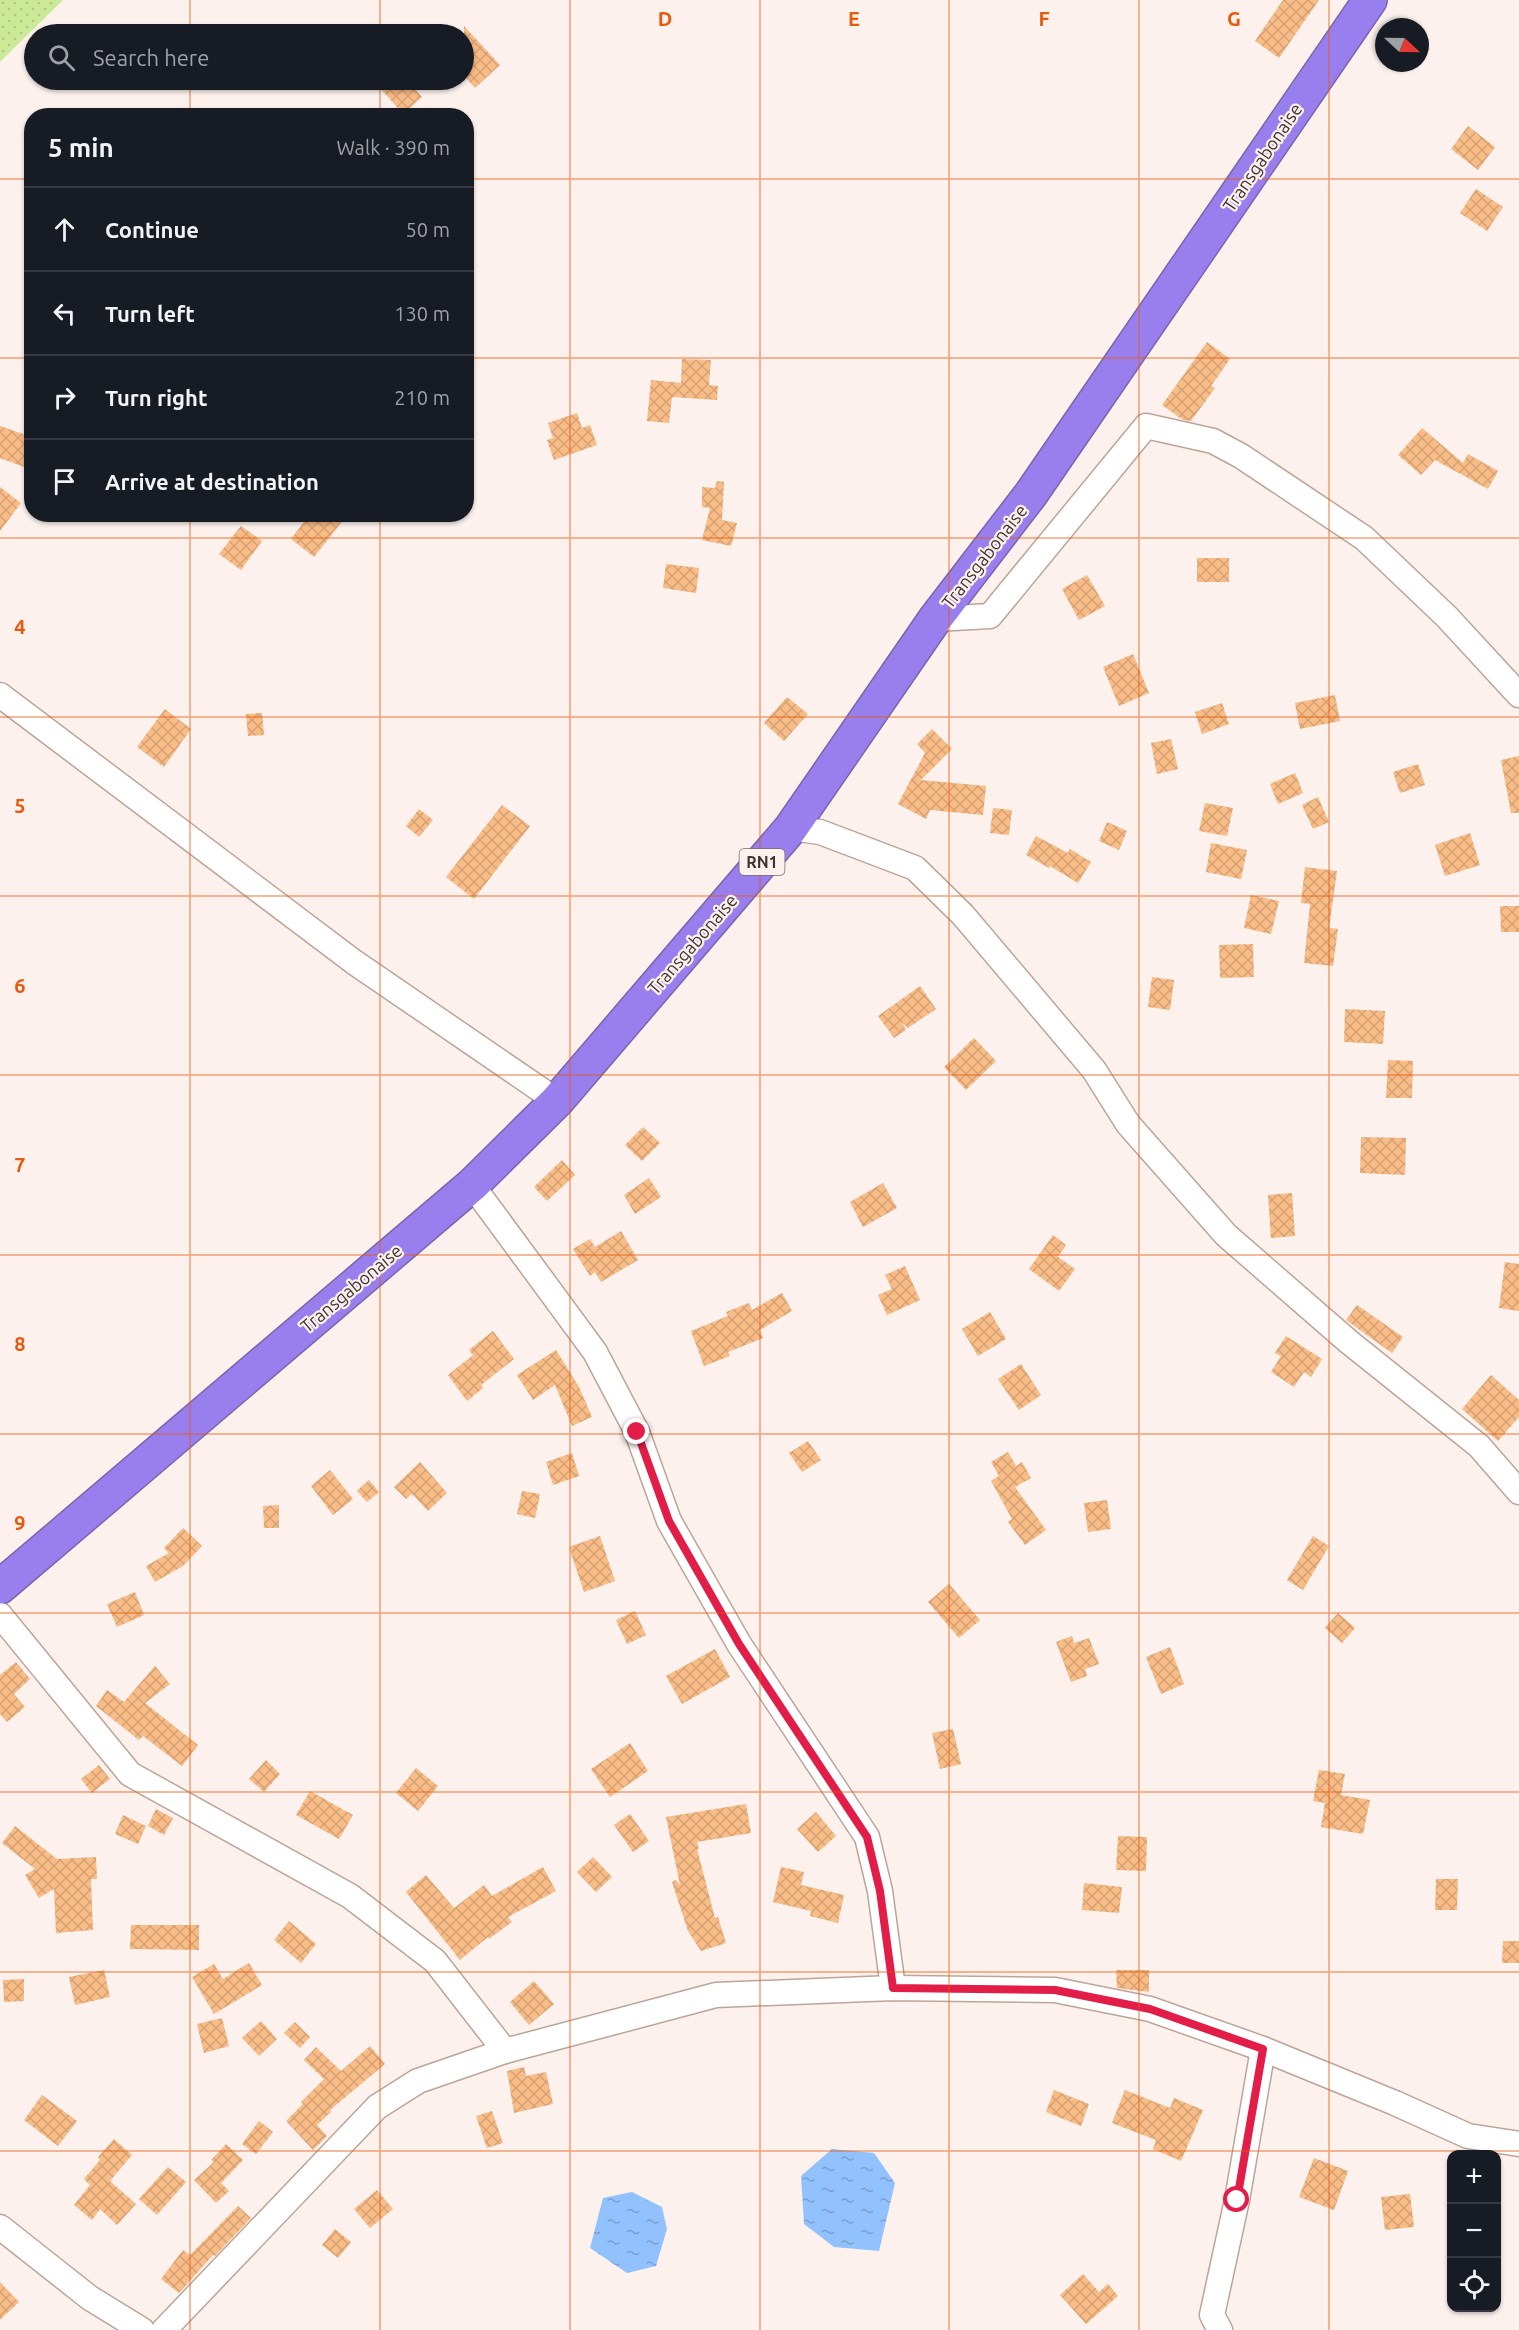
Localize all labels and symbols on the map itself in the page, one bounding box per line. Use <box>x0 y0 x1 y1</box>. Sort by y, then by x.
text: D <box>658 7 672 30</box>
text: E <box>848 7 860 30</box>
text: F <box>1038 7 1050 30</box>
text: G <box>1227 7 1241 30</box>
north arrow <box>1375 18 1429 72</box>
street label: Transgabonaise <box>1219 99 1305 215</box>
street label: Transgabonaise <box>937 500 1031 612</box>
text: 4 <box>14 615 26 638</box>
text: 5 <box>14 794 26 817</box>
road number: RN1 <box>740 849 784 875</box>
street label: Transgabonaise <box>643 890 741 998</box>
text: 6 <box>14 974 26 997</box>
text: 7 <box>14 1153 26 1176</box>
street label: Transgabonaise <box>296 1240 406 1336</box>
text: 8 <box>14 1332 26 1355</box>
route end <box>623 1418 649 1444</box>
text: 9 <box>14 1511 26 1534</box>
route start <box>1223 2186 1249 2212</box>

